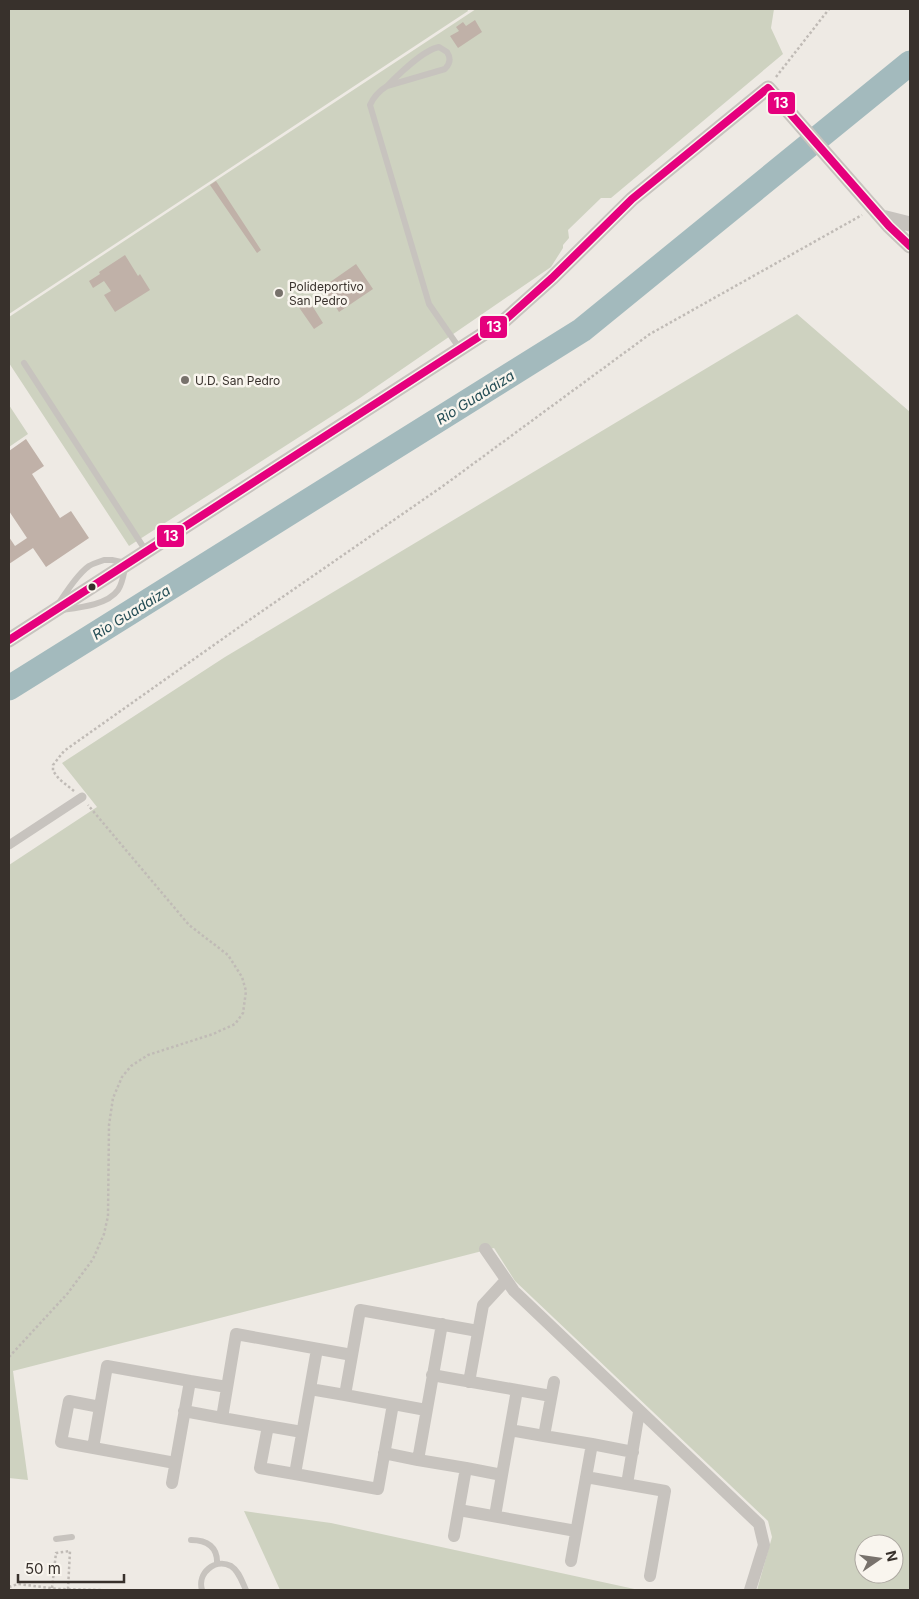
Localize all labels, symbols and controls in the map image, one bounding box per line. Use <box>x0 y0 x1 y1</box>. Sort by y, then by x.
line badge: 13 <box>767 91 796 115</box>
text: 13 <box>773 94 789 111</box>
place label: Polideportivo San Pedro <box>289 279 364 308</box>
marker: Polideportivo San Pedro <box>273 287 285 299</box>
line badge: 13 <box>479 315 508 339</box>
text: 13 <box>486 318 502 335</box>
water label: Rio Guadaiza <box>433 366 517 428</box>
place label: U.D. San Pedro <box>195 373 280 388</box>
marker: U.D. San Pedro <box>179 374 191 386</box>
line badge: 13 <box>156 524 185 548</box>
text: 13 <box>163 527 179 544</box>
water label: Rio Guadaiza <box>89 581 173 643</box>
unlabelled marker <box>87 582 97 592</box>
north arrow <box>854 1534 904 1584</box>
text: N <box>883 1549 902 1563</box>
scale bar <box>18 1552 124 1584</box>
text: 50 m <box>25 1559 61 1578</box>

